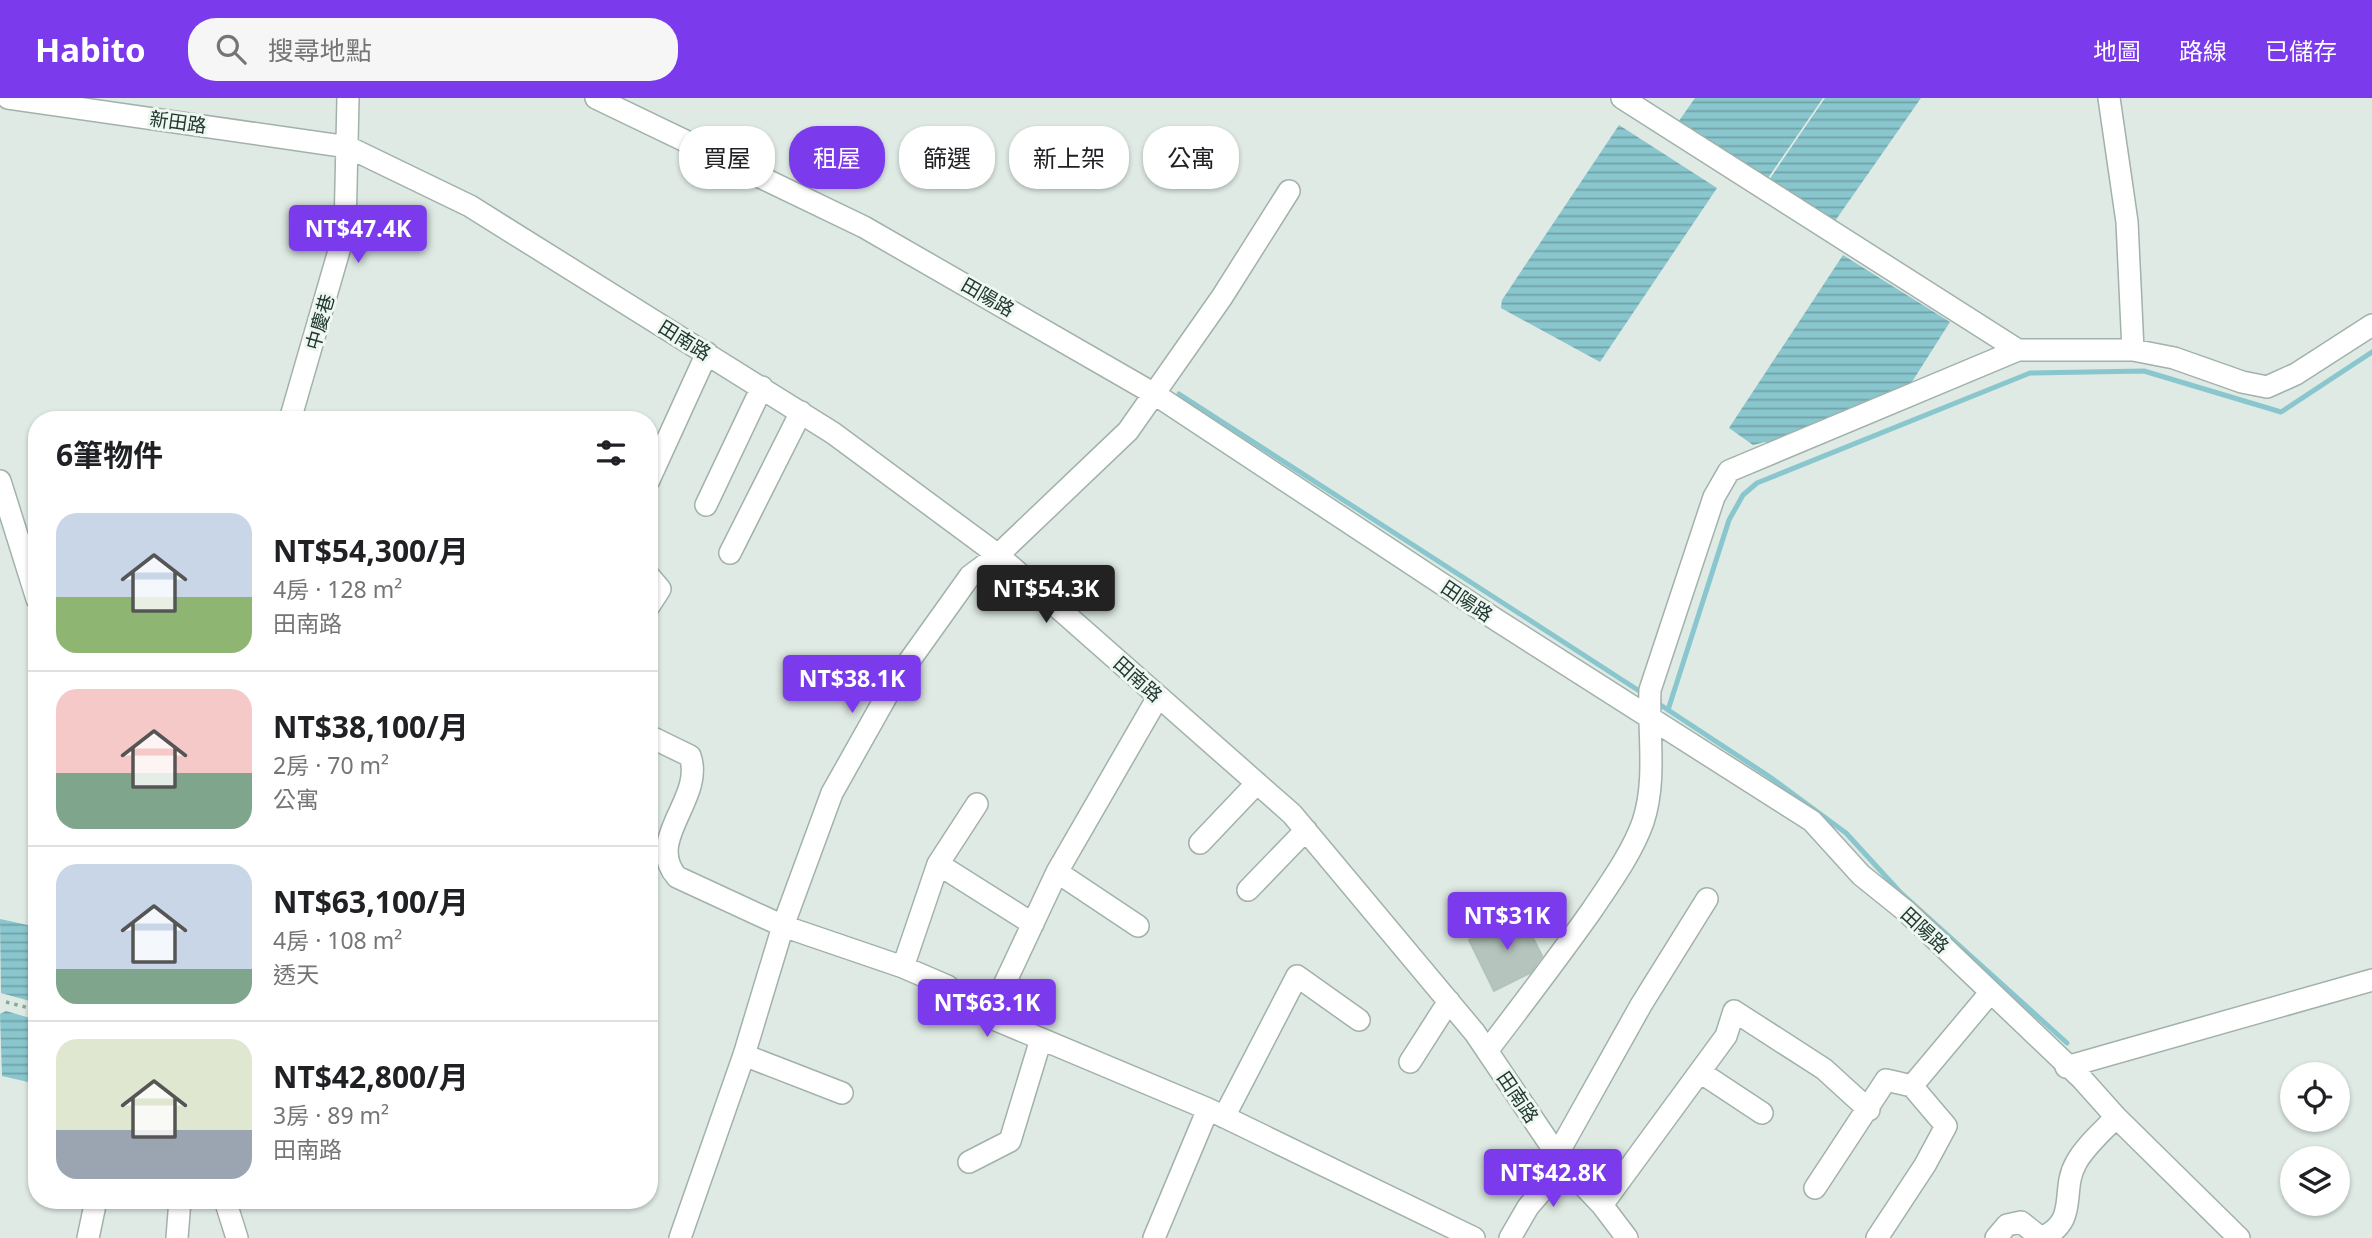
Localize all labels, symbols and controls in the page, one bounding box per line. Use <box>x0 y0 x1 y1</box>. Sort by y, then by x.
search box <box>188 18 678 81</box>
text: Habito <box>35 27 146 72</box>
icon: search <box>212 30 250 68</box>
text: 搜尋地點 <box>268 32 372 68</box>
text: 地圖 <box>2093 34 2141 67</box>
text: 路線 <box>2179 34 2227 67</box>
text: 已儲存 <box>2265 34 2337 67</box>
street label: 新田路 <box>148 105 208 139</box>
chip: 買屋 <box>679 126 775 189</box>
chip: 租屋 <box>789 126 885 189</box>
chip: 篩選 <box>899 126 995 189</box>
chip: 新上架 <box>1009 126 1129 189</box>
chip: 公寓 <box>1143 126 1239 189</box>
pin: NT$47.4K <box>286 206 430 265</box>
text: NT$47.4K <box>305 212 411 244</box>
street label: 田陽路 <box>957 271 1019 323</box>
street label: 中慶巷 <box>300 291 340 353</box>
street label: 田南路 <box>654 314 716 366</box>
text: 6筆物件 <box>56 434 163 475</box>
icon: filters <box>592 434 630 472</box>
text: NT$54,300/月 <box>273 530 469 571</box>
icon: home <box>112 541 196 625</box>
pin: NT$54.3K <box>974 566 1118 625</box>
text: NT$54.3K <box>993 572 1099 604</box>
text: 4房 · 128 m² <box>273 573 402 605</box>
street label: 田陽路 <box>1436 574 1498 628</box>
text: 田南路 <box>273 607 342 639</box>
street label: 田南路 <box>1108 650 1168 708</box>
pin: NT$38.1K <box>780 656 924 715</box>
text: NT$38.1K <box>799 662 905 694</box>
text: NT$38,100/月 <box>273 706 469 747</box>
icon: home <box>112 717 196 801</box>
text: 2房 · 70 m² <box>273 749 389 781</box>
text: 公寓 <box>273 783 319 815</box>
text: NT$63,100/月 <box>273 881 469 922</box>
icon: home <box>112 892 196 976</box>
pin: NT$31K <box>1450 892 1564 952</box>
text: NT$31K <box>1464 899 1550 931</box>
street label: 田陽路 <box>1895 901 1955 959</box>
text: 4房 · 108 m² <box>273 924 402 956</box>
text: 透天 <box>273 958 319 990</box>
pin: NT$63.1K <box>915 979 1059 1039</box>
text: NT$63.1K <box>934 986 1040 1018</box>
text: NT$42,800/月 <box>273 1056 469 1097</box>
map controls <box>2280 1062 2350 1216</box>
button: locate <box>2280 1062 2350 1132</box>
street label: 田南路 <box>1491 1066 1545 1128</box>
icon: home <box>112 1067 196 1151</box>
text: 3房 · 89 m² <box>273 1099 389 1131</box>
text: 田南路 <box>273 1133 342 1165</box>
button: layers <box>2280 1146 2350 1216</box>
pin: NT$42.8K <box>1481 1150 1625 1209</box>
text: NT$42.8K <box>1500 1156 1606 1188</box>

